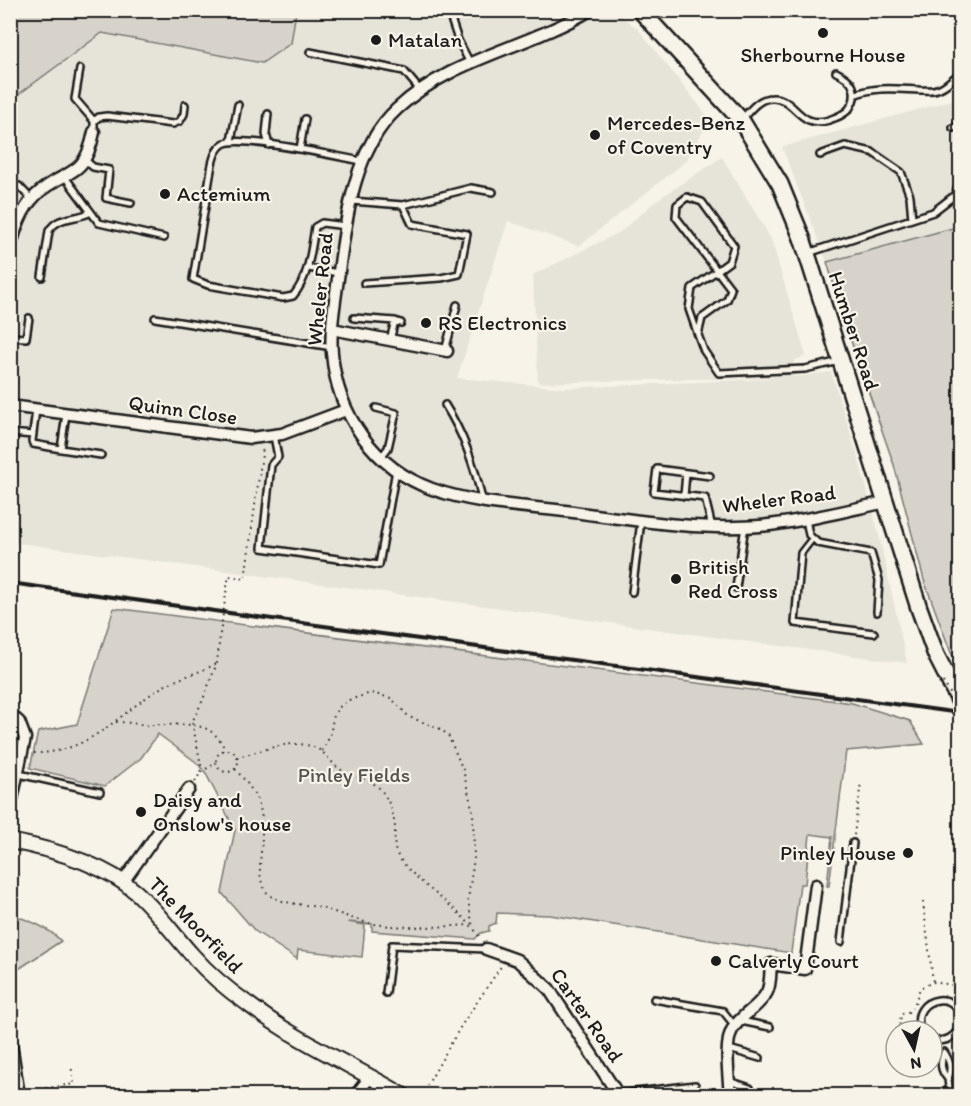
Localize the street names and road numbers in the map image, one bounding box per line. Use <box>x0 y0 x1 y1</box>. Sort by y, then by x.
street label: Wheler Road <box>301 230 338 347</box>
street label: Humber Road <box>823 268 886 394</box>
street label: Quinn Close <box>127 390 239 430</box>
street label: Wheler Road <box>721 479 838 518</box>
street label: The Moorfield <box>144 871 249 979</box>
street label: Carter Road <box>546 963 629 1067</box>

